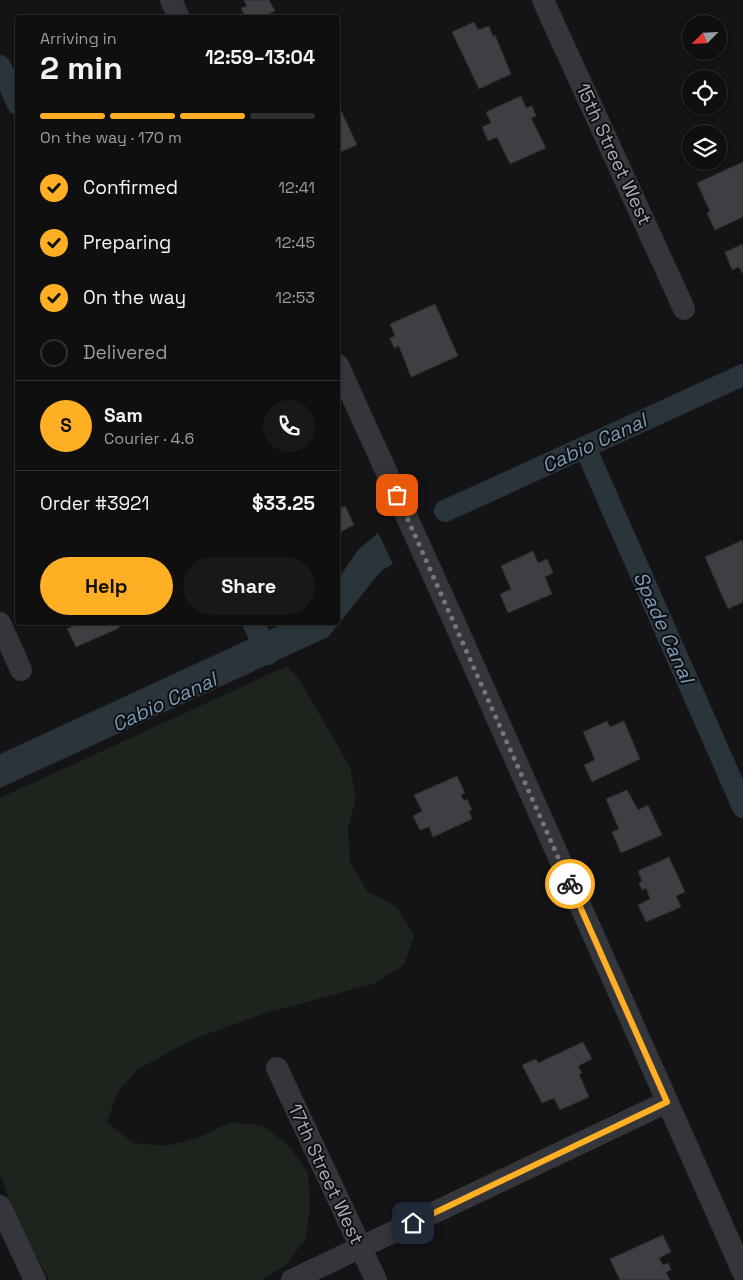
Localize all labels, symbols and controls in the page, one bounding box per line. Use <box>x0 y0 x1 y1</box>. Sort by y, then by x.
north arrow <box>682 15 728 60</box>
map controls <box>682 15 727 170</box>
text: Arriving in <box>40 28 117 49</box>
text: 12:59–13:04 <box>205 45 315 70</box>
text: 2 min <box>40 48 123 88</box>
button: locate <box>682 70 727 115</box>
street label: 15th Street West <box>570 79 658 229</box>
button: layers <box>682 125 727 170</box>
text: On the way · 170 m <box>40 127 182 148</box>
icon: check <box>40 174 68 202</box>
text: Confirmed <box>83 175 178 200</box>
text: 12:41 <box>278 177 315 198</box>
icon: check <box>40 229 68 257</box>
text: Preparing <box>83 230 171 255</box>
text: 12:45 <box>275 232 315 253</box>
icon: check <box>40 284 68 312</box>
text: On the way <box>83 285 186 310</box>
text: 12:53 <box>275 287 315 308</box>
text: Delivered <box>83 340 168 365</box>
button: phone <box>263 400 315 452</box>
text: Sam <box>104 403 143 428</box>
water label: Cabio Canal <box>537 407 652 479</box>
text: S <box>60 413 72 438</box>
text: Courier · 4.6 <box>104 428 194 449</box>
pin <box>376 474 418 516</box>
icon: bag <box>383 481 411 509</box>
text: Order #3921 <box>40 491 150 516</box>
text: $33.25 <box>252 491 315 516</box>
button: Help <box>40 557 173 615</box>
button: Share <box>183 557 315 615</box>
water label: Spade Canal <box>628 567 701 689</box>
water label: Cabio Canal <box>107 666 222 738</box>
courier <box>545 859 595 909</box>
icon: bike <box>556 870 584 898</box>
street label: 17th Street West <box>282 1099 370 1249</box>
pin <box>392 1202 434 1244</box>
icon: home <box>399 1209 427 1237</box>

